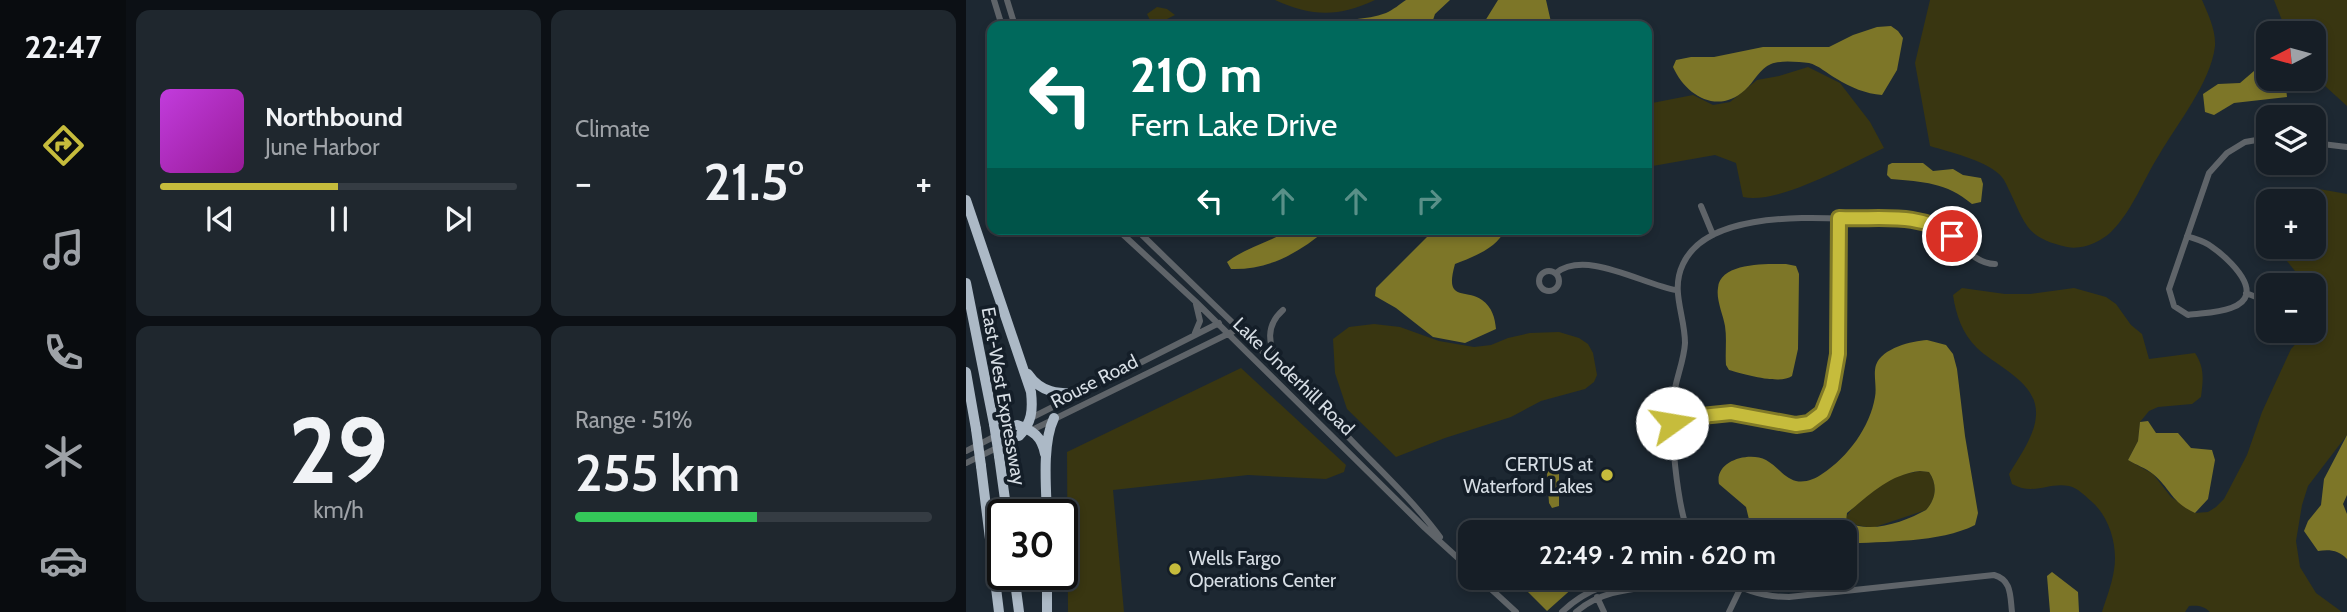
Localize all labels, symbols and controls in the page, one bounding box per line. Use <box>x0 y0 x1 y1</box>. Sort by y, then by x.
north arrow <box>2256 21 2326 91</box>
map controls <box>2256 21 2326 343</box>
text: 22:47 <box>24 27 102 66</box>
text: 210 m <box>1130 45 1262 104</box>
icon: left <box>1015 49 1106 140</box>
text: Northbound <box>265 101 403 133</box>
text: Fern Lake Drive <box>1130 105 1337 144</box>
button: layers <box>2256 105 2326 175</box>
text: Climate <box>575 115 650 143</box>
icon: directions <box>39 121 88 170</box>
text: June Harbor <box>265 133 379 161</box>
text: 21.5° <box>703 150 804 213</box>
text: − <box>575 159 592 206</box>
text: + <box>915 159 932 206</box>
icon: left <box>1191 182 1229 220</box>
icon: ahead <box>1264 182 1302 220</box>
icon: ahead <box>1337 182 1375 220</box>
icon: right <box>1410 182 1448 220</box>
button: + <box>2256 189 2326 259</box>
icon: previous <box>201 200 239 238</box>
icon: pause <box>320 200 358 238</box>
icon: next <box>439 200 477 238</box>
pin <box>1922 206 1982 266</box>
icon: arrive <box>1933 217 1971 255</box>
icon: music <box>39 225 88 274</box>
button: − <box>2256 273 2326 343</box>
street label: East-West Expressway <box>976 305 1031 487</box>
street label: Lake Underhill Road <box>1228 313 1359 440</box>
icon: phone <box>39 328 88 377</box>
street label: Rouse Road <box>1047 350 1142 413</box>
position arrow <box>1635 386 1709 460</box>
text: 29 <box>289 395 388 506</box>
text: Range · 51% <box>575 406 692 434</box>
icon: climate <box>39 432 88 481</box>
text: 255 km <box>575 441 740 504</box>
place label: CERTUS at Waterford Lakes <box>1463 453 1594 498</box>
marker: CERTUS at Waterford Lakes <box>1599 467 1615 483</box>
text: km/h <box>313 496 364 524</box>
speed limit sign: 30 <box>987 499 1078 590</box>
icon: car <box>39 536 88 585</box>
text: 22:49 · 2 min · 620 m <box>1539 539 1776 571</box>
place label: Wells Fargo Operations Center <box>1189 547 1336 592</box>
marker: Wells Fargo Operations Center <box>1167 561 1183 577</box>

